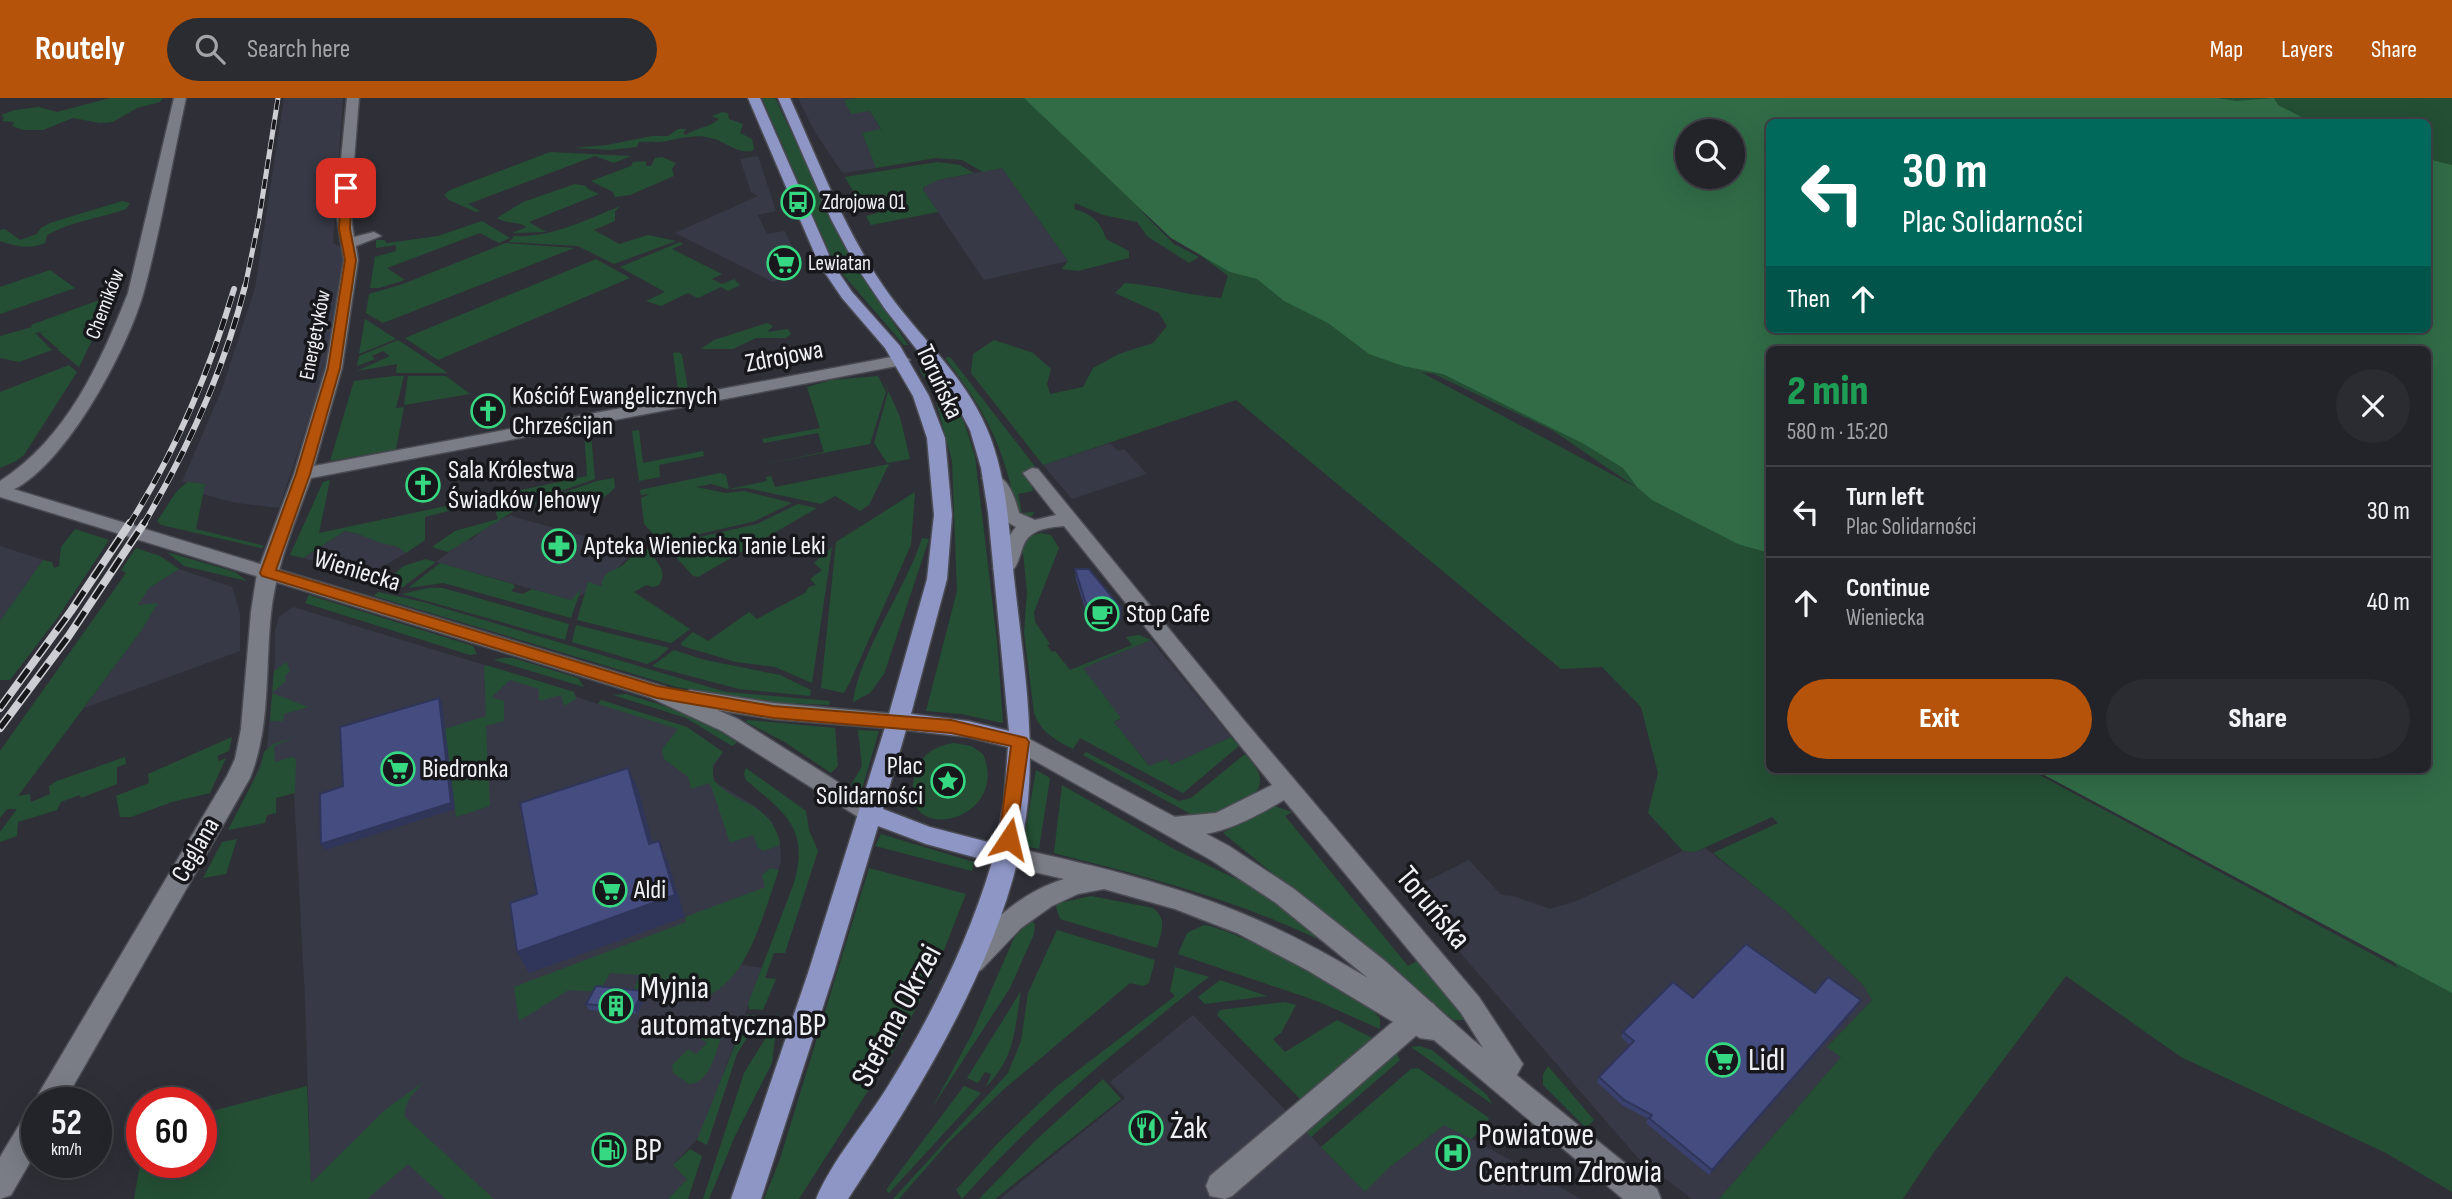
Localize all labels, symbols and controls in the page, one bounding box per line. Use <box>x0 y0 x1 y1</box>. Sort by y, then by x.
search box <box>167 18 657 81</box>
text: Routely <box>35 29 125 69</box>
icon: search <box>191 30 229 68</box>
text: Search here <box>247 34 350 65</box>
text: Map <box>2210 35 2243 64</box>
text: Layers <box>2281 35 2333 64</box>
text: Share <box>2371 35 2417 64</box>
map controls <box>1675 119 1745 189</box>
button: search <box>1675 119 1745 189</box>
text: 30 m <box>1902 143 1987 202</box>
icon: left <box>1787 147 1878 238</box>
pin <box>316 158 376 218</box>
icon: arrive <box>327 169 365 207</box>
bus stop icon: Zdrojowa 01 <box>779 183 817 221</box>
place label: Zdrojowa 01 <box>822 190 906 215</box>
text: Plac Solidarności <box>1902 203 2083 242</box>
supermarket icon: Lewiatan <box>765 244 803 282</box>
place label: Lewiatan <box>808 251 871 276</box>
street label: Chemików <box>80 265 130 343</box>
icon: ahead <box>1844 280 1882 318</box>
text: Then <box>1787 284 1830 315</box>
street label: Energetyków <box>294 288 336 382</box>
street label: Zdrojowa <box>742 334 826 380</box>
street label: Toruńska <box>908 340 970 424</box>
text: 2 min <box>1787 366 1868 417</box>
button: close <box>2336 369 2410 443</box>
place label: Kościół Ewangelicznych Chrześcijan <box>512 381 717 442</box>
church icon: Kościół Ewangelicznych Chrześcijan <box>469 392 507 430</box>
text: 580 m · 15:20 <box>1787 418 1888 446</box>
place label: Sala Królestwa Świadków Jehowy <box>448 455 601 516</box>
church icon: Sala Królestwa Świadków Jehowy <box>404 466 442 504</box>
text: Turn left <box>1846 482 1924 513</box>
icon: left <box>1787 493 1825 531</box>
text: 30 m <box>2367 496 2410 527</box>
text: Plac Solidarności <box>1846 513 1976 541</box>
pharmacy icon: Apteka Wieniecka Tanie Leki <box>540 527 578 565</box>
place label: Apteka Wieniecka Tanie Leki <box>583 531 826 562</box>
street label: Wieniecka <box>310 543 404 599</box>
text: Continue <box>1846 573 1930 604</box>
icon: ahead <box>1787 584 1825 622</box>
text: 40 m <box>2367 587 2410 618</box>
cafe icon: Stop Cafe <box>1083 595 1121 633</box>
place label: Stop Cafe <box>1126 599 1210 630</box>
text: Wieniecka <box>1846 604 1925 632</box>
button: Exit <box>1787 679 2092 759</box>
button: Share <box>2106 679 2410 759</box>
supermarket icon: Biedronka <box>379 750 417 788</box>
place label: Plac Solidarności <box>816 751 923 812</box>
place label: Biedronka <box>422 754 509 785</box>
place icon: Plac Solidarności <box>929 762 967 800</box>
position arrow <box>972 802 1046 876</box>
street label: Ceglana <box>165 812 227 888</box>
street label: Toruńska <box>1387 859 1479 957</box>
supermarket icon: Aldi <box>591 871 629 909</box>
place label: Aldi <box>633 875 666 906</box>
street label: Stefana Okrzei <box>843 938 951 1094</box>
place label: Myjnia automatyczna BP <box>640 969 826 1045</box>
building icon: Myjnia automatyczna BP <box>597 987 635 1025</box>
supermarket icon: Lidl <box>1704 1041 1742 1079</box>
place label: Lidl <box>1748 1041 1785 1080</box>
speed limit sign: 60 <box>126 1087 217 1178</box>
text: 52 <box>51 1102 82 1145</box>
restaurant icon: Żak <box>1127 1109 1165 1147</box>
place label: Żak <box>1170 1109 1207 1148</box>
place label: Powiatowe Centrum Zdrowia <box>1478 1116 1662 1192</box>
fuel station icon: BP <box>590 1131 628 1169</box>
place label: BP <box>634 1131 662 1170</box>
hospital icon: Powiatowe Centrum Zdrowia <box>1434 1134 1472 1172</box>
text: km/h <box>51 1139 82 1160</box>

